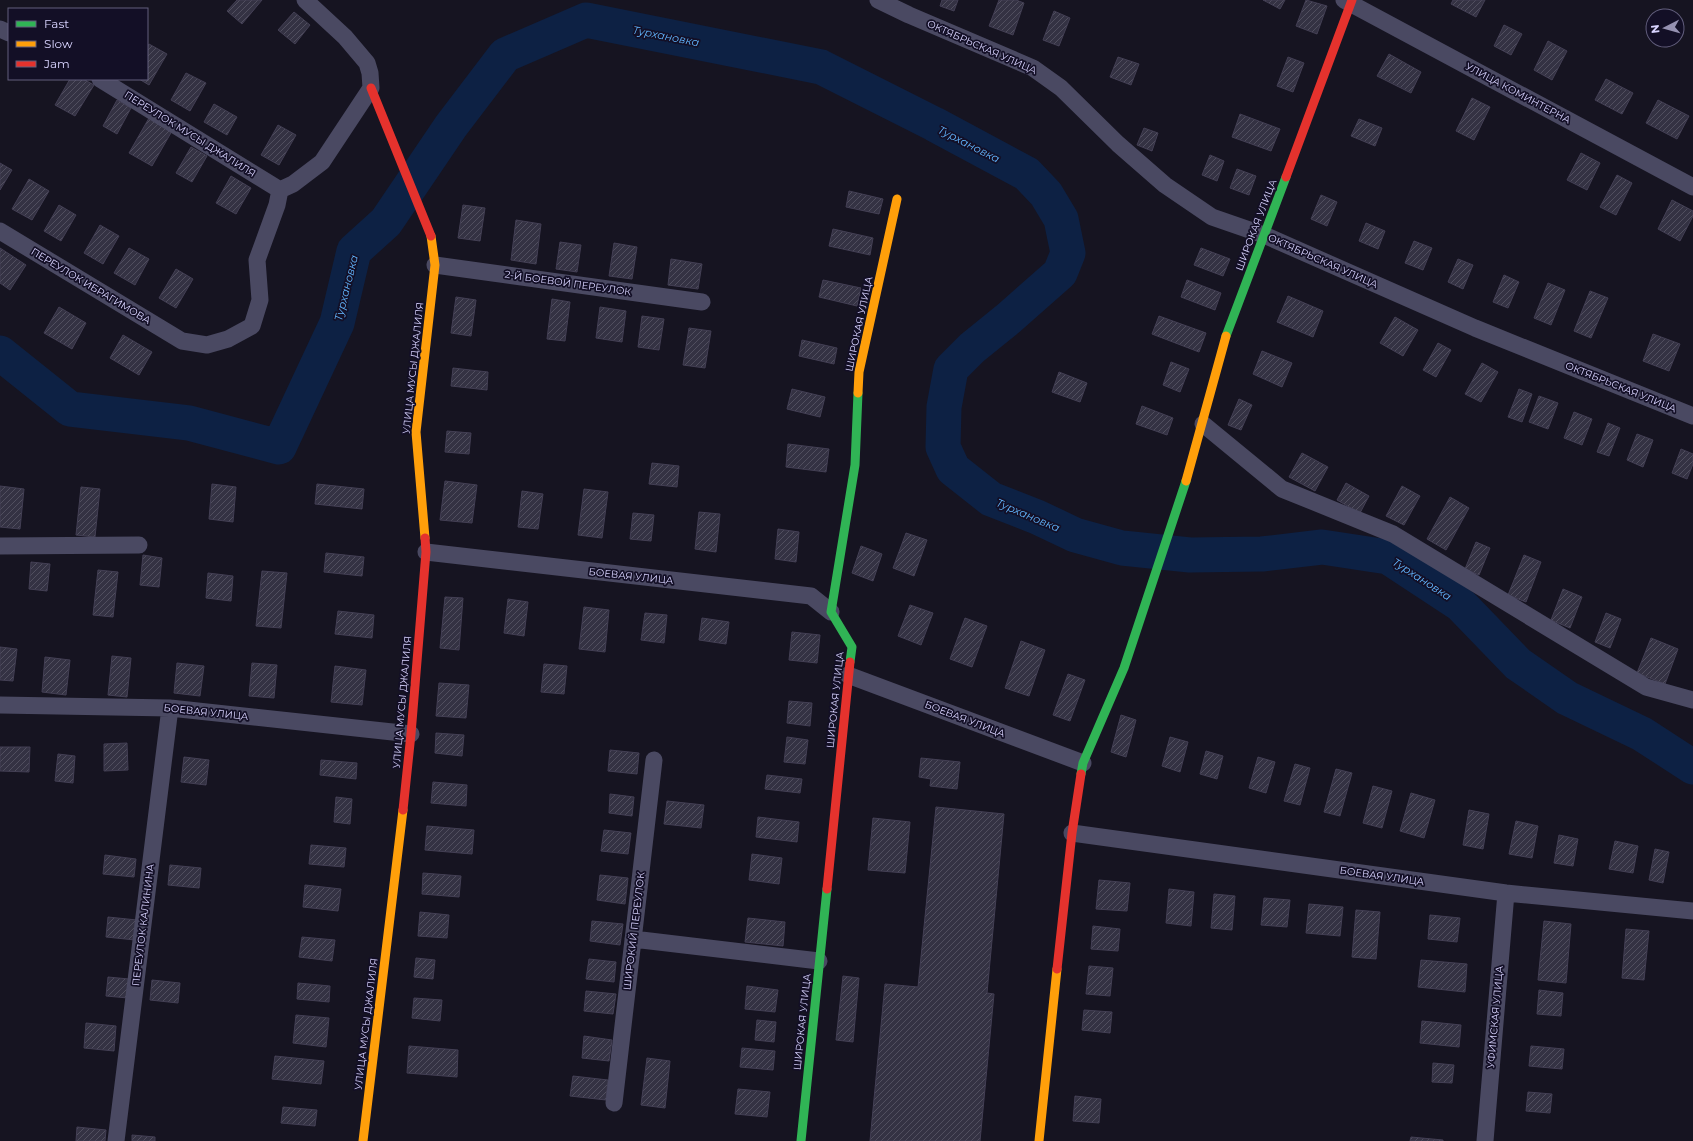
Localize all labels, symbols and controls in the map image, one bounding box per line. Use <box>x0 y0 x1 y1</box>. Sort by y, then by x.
legend <box>8 8 148 80</box>
north arrow <box>1645 8 1685 48</box>
text: Fast <box>44 16 69 31</box>
street label: ОКТЯБРЬСКАЯ УЛИЦА <box>925 17 1039 77</box>
water label: Турхановка <box>631 23 701 49</box>
text: N <box>1648 24 1662 34</box>
text: Slow <box>44 36 73 51</box>
text: Jam <box>43 56 70 71</box>
street label: УЛИЦА КОМИНТЕРНА <box>1463 60 1573 127</box>
street label: ПЕРЕУЛОК МУСЫ ДЖАЛИЛЯ <box>122 88 258 180</box>
water label: Турхановка <box>936 122 1003 166</box>
street label: ШИРОКАЯ УЛИЦА <box>1233 177 1280 273</box>
street label: ОКТЯБРЬСКАЯ УЛИЦА <box>1266 231 1380 291</box>
street label: ПЕРЕУЛОК ИБРАГИМОВА <box>29 245 154 327</box>
water label: Турхановка <box>331 253 361 323</box>
street label: 2-Й БОЕВОЙ ПЕРЕУЛОК <box>504 268 632 298</box>
street label: ШИРОКАЯ УЛИЦА <box>843 275 876 373</box>
street label: УЛИЦА МУСЫ ДЖАЛИЛЯ <box>400 301 426 435</box>
street label: ОКТЯБРЬСКАЯ УЛИЦА <box>1563 359 1679 415</box>
water label: Турхановка <box>994 495 1062 535</box>
water label: Турхановка <box>1390 555 1455 604</box>
street label: БОЕВАЯ УЛИЦА <box>588 565 675 587</box>
street label: УЛИЦА МУСЫ ДЖАЛИЛЯ <box>390 635 414 769</box>
street label: ШИРОКАЯ УЛИЦА <box>823 651 847 749</box>
street label: БОЕВАЯ УЛИЦА <box>923 698 1008 741</box>
street label: БОЕВАЯ УЛИЦА <box>163 701 250 723</box>
street label: ПЕРЕУЛОК КАЛИНИНА <box>129 862 157 987</box>
street label: БОЕВАЯ УЛИЦА <box>1339 864 1426 888</box>
street label: ШИРОКИЙ ПЕРЕУЛОК <box>620 871 648 991</box>
street label: УЛИЦА МУСЫ ДЖАЛИЛЯ <box>351 957 381 1091</box>
street label: УФИМСКАЯ УЛИЦА <box>1484 965 1506 1069</box>
street label: ШИРОКАЯ УЛИЦА <box>790 973 814 1071</box>

